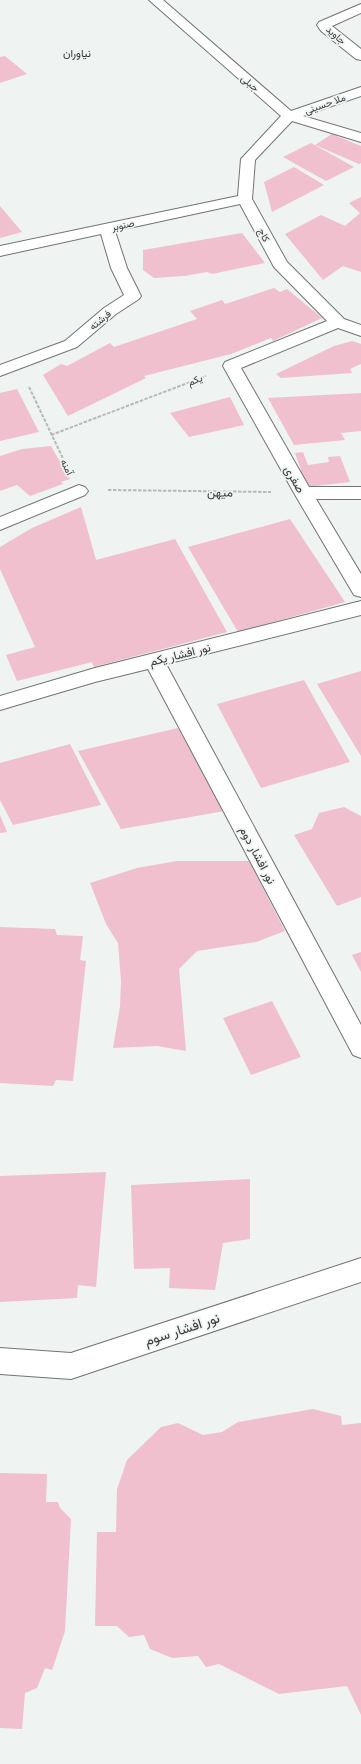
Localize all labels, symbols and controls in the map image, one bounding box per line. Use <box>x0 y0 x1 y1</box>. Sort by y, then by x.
street label: جاوید <box>323 22 349 48</box>
district label: نیاوران <box>63 45 91 61</box>
street label: جبلی <box>238 71 263 95</box>
street label: ملا حسینی <box>302 90 348 118</box>
street label: صنوبر <box>109 215 136 235</box>
street label: کاج <box>254 225 274 245</box>
street label: فرشته <box>86 306 115 334</box>
street label: یکم <box>186 370 204 390</box>
street label: آمنه <box>57 456 78 478</box>
street label: صفری <box>280 462 310 496</box>
street label: میهن <box>207 483 233 501</box>
street label: نور افشار یکم <box>148 638 212 670</box>
street label: نور افشار دوم <box>236 823 280 887</box>
street label: نور افشار سوم <box>142 1307 222 1351</box>

